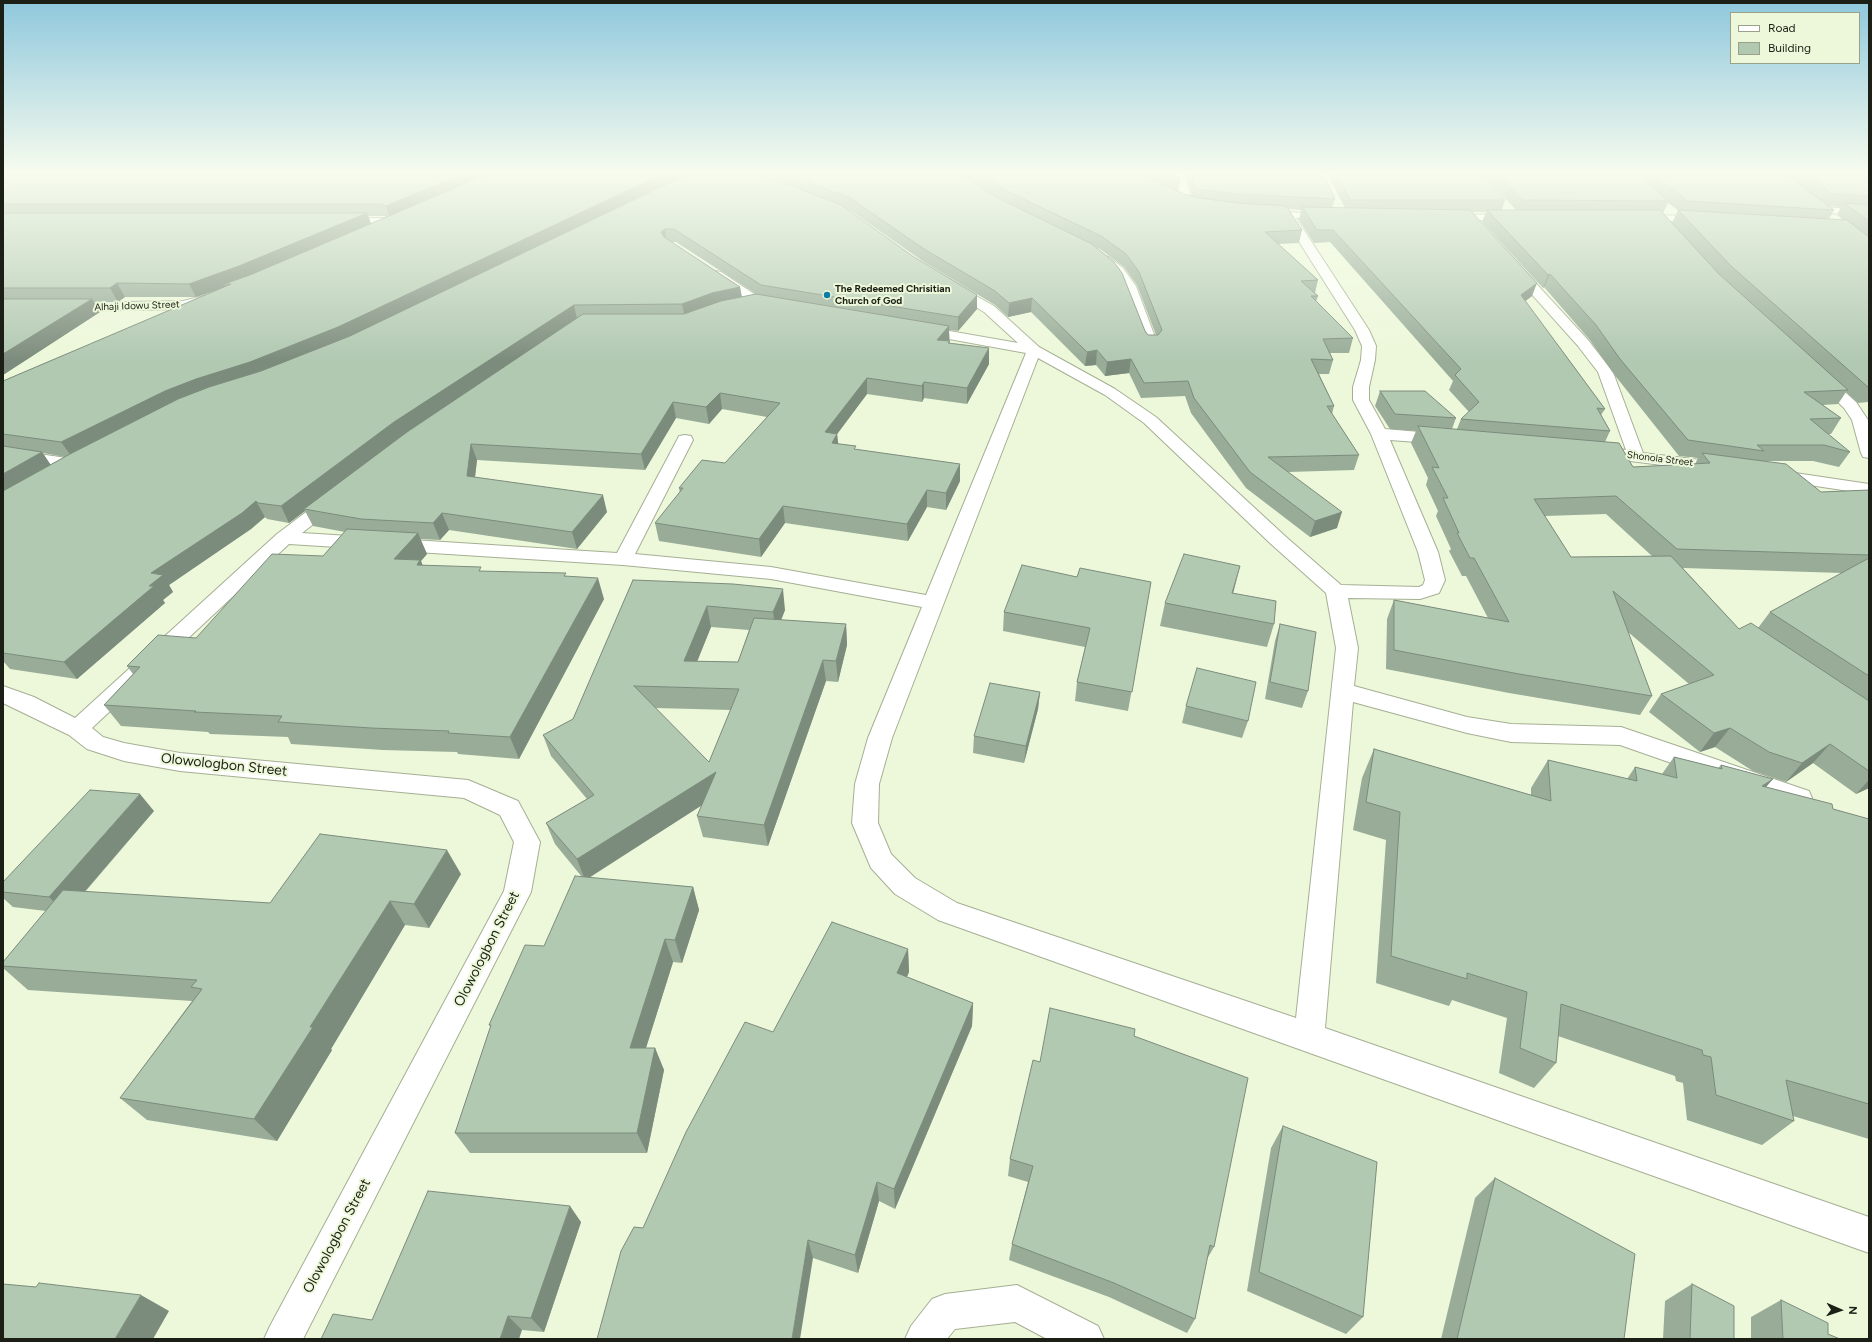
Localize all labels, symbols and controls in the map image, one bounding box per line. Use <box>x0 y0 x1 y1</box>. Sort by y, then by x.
legend <box>1730 12 1860 64</box>
text: Road <box>1768 21 1796 35</box>
text: Building <box>1768 41 1811 55</box>
place label: The Redeemed Chrisitian Church of God <box>835 283 950 306</box>
marker: The Redeemed Chrisitian Church of God <box>822 290 832 300</box>
street label: Alhaji Idowu Street <box>94 299 180 313</box>
street label: Shonola Street <box>1626 449 1694 469</box>
street label: Olowologbon Street <box>160 750 288 780</box>
street label: Olowologbon Street <box>451 889 523 1009</box>
street label: Olowologbon Street <box>300 1176 374 1296</box>
north arrow <box>1820 1290 1860 1330</box>
text: N <box>1846 1306 1859 1315</box>

